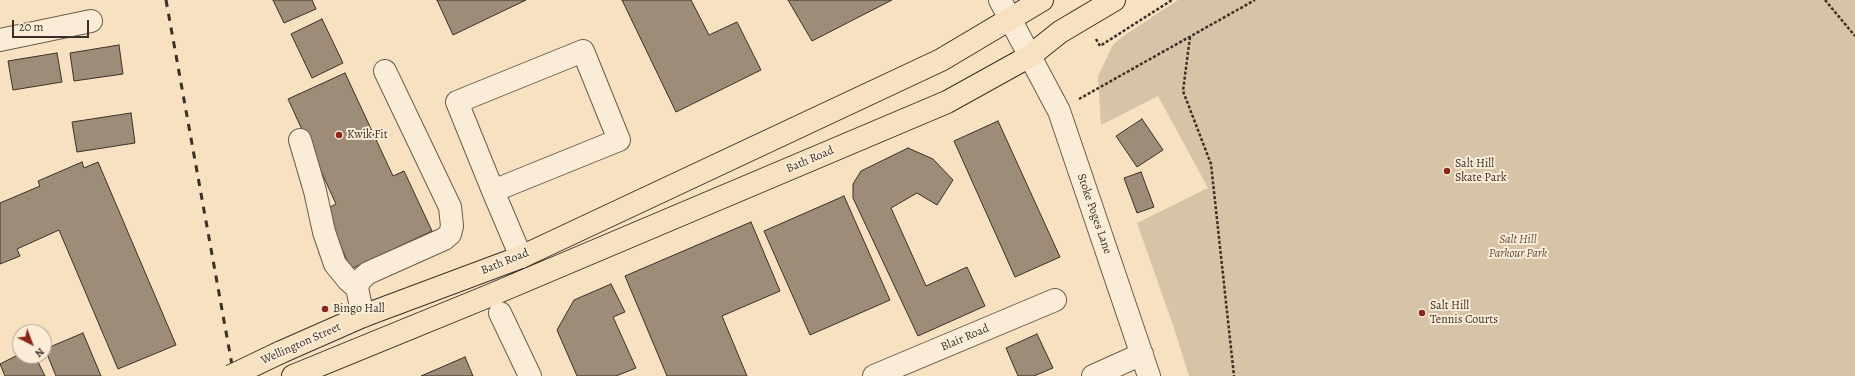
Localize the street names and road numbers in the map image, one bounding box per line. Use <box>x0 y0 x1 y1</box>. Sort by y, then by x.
street label: Bath Road <box>784 144 836 176</box>
street label: Stoke Poges Lane <box>1074 172 1114 256</box>
street label: Bath Road <box>479 246 531 278</box>
street label: Wellington Street <box>259 320 343 368</box>
street label: Blair Road <box>939 321 991 355</box>

